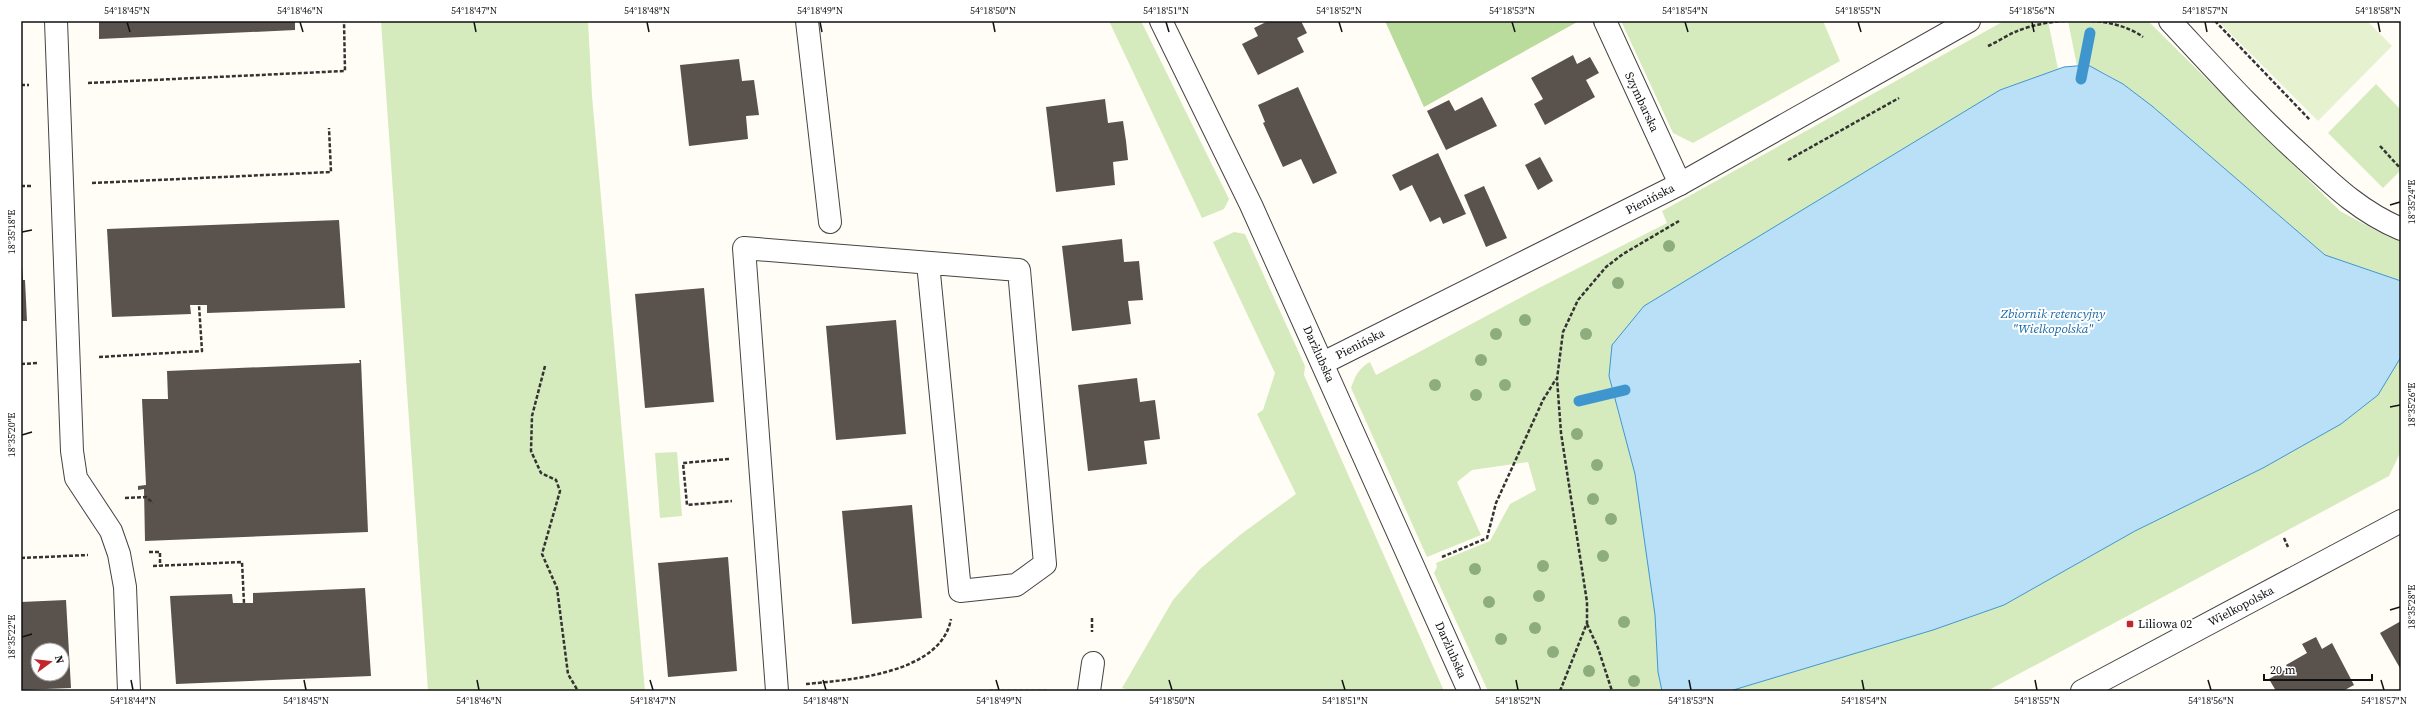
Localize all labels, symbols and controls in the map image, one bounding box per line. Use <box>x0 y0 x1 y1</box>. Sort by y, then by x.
text: 54°18'45"N <box>104 4 150 17</box>
text: 54°18'46"N <box>277 4 323 17</box>
text: 54°18'47"N <box>451 4 497 17</box>
text: 54°18'48"N <box>624 4 670 17</box>
text: 54°18'49"N <box>797 4 843 17</box>
text: 54°18'50"N <box>970 4 1016 17</box>
text: 54°18'51"N <box>1143 4 1189 17</box>
text: 54°18'52"N <box>1316 4 1362 17</box>
text: 54°18'53"N <box>1489 4 1535 17</box>
text: 54°18'54"N <box>1662 4 1708 17</box>
text: 54°18'55"N <box>1835 4 1881 17</box>
text: 54°18'56"N <box>2009 4 2055 17</box>
text: 54°18'57"N <box>2182 4 2228 17</box>
text: 54°18'58"N <box>2355 4 2401 17</box>
street label: Szymbarska <box>1621 69 1663 135</box>
street label: Pienińska <box>1623 179 1678 218</box>
text: 18°35'24"E <box>2405 180 2418 224</box>
text: 18°35'18"E <box>5 210 18 254</box>
water label: Zbiornik retencyjny "Wielkopolska" <box>2000 305 2106 337</box>
street label: Darżlubska <box>1299 323 1339 386</box>
street label: Pienińska <box>1333 324 1388 363</box>
text: 18°35'26"E <box>2405 383 2418 427</box>
text: 18°35'20"E <box>5 413 18 457</box>
street label: Wielkopolska <box>2205 582 2277 630</box>
text: 18°35'28"E <box>2405 585 2418 629</box>
text: 18°35'22"E <box>5 615 18 659</box>
place label: Liliowa 02 <box>2138 616 2192 632</box>
street label: Darżlubska <box>1431 619 1471 682</box>
marker: Liliowa 02 <box>2125 619 2135 629</box>
north arrow <box>30 642 70 682</box>
text: N <box>51 654 67 665</box>
scale bar <box>2264 656 2372 682</box>
text: 20 m <box>2270 662 2296 678</box>
text: 54°18'44"N <box>110 694 156 707</box>
text: 54°18'45"N <box>283 694 329 707</box>
text: 54°18'46"N <box>456 694 502 707</box>
text: 54°18'47"N <box>630 694 676 707</box>
text: 54°18'48"N <box>803 694 849 707</box>
text: 54°18'49"N <box>976 694 1022 707</box>
text: 54°18'50"N <box>1149 694 1195 707</box>
text: 54°18'51"N <box>1322 694 1368 707</box>
text: 54°18'52"N <box>1495 694 1541 707</box>
text: 54°18'53"N <box>1668 694 1714 707</box>
text: 54°18'54"N <box>1841 694 1887 707</box>
text: 54°18'55"N <box>2014 694 2060 707</box>
text: 54°18'56"N <box>2188 694 2234 707</box>
text: 54°18'57"N <box>2361 694 2407 707</box>

